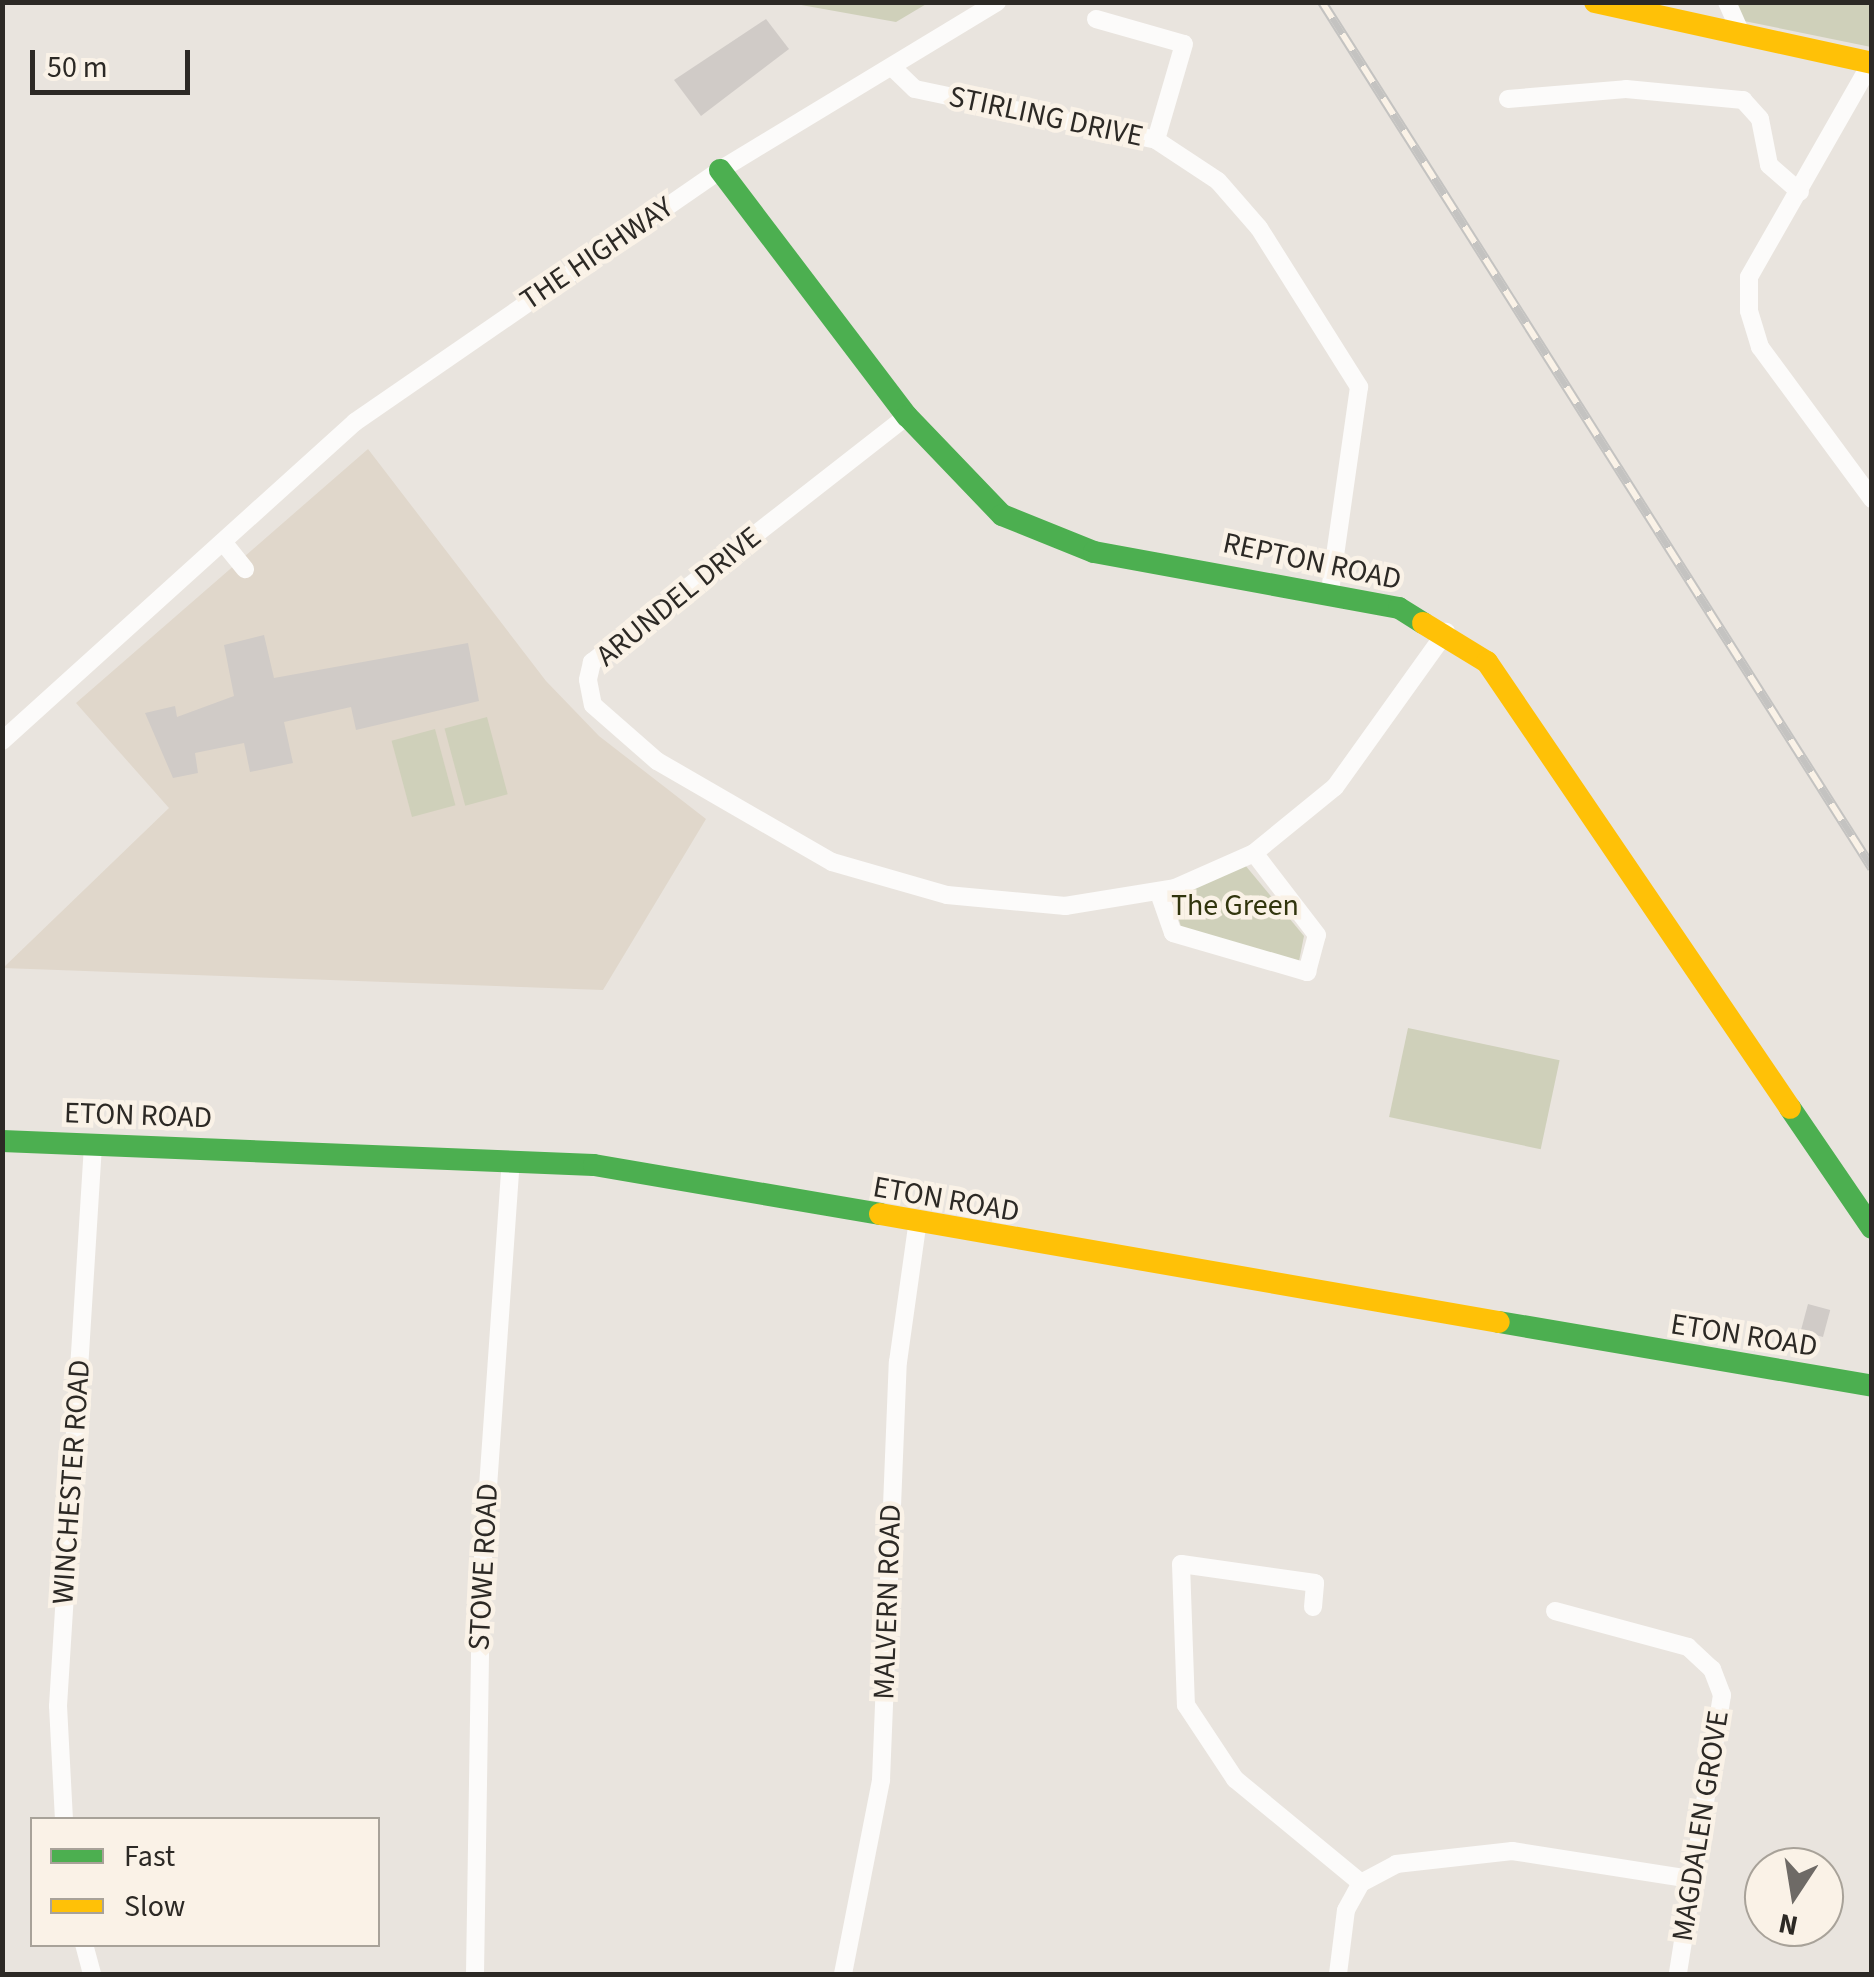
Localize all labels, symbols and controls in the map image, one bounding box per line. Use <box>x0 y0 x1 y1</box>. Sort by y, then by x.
scale bar <box>35 30 195 92</box>
text: 50 m <box>47 46 108 89</box>
street label: STIRLING DRIVE <box>946 79 1146 155</box>
street label: THE HIGHWAY <box>514 190 680 318</box>
street label: ARUNDEL DRIVE <box>589 520 769 674</box>
street label: REPTON ROAD <box>1220 526 1404 598</box>
park label: The Green <box>1171 888 1299 924</box>
street label: ETON ROAD <box>63 1095 213 1137</box>
street label: ETON ROAD <box>870 1169 1022 1231</box>
street label: ETON ROAD <box>1668 1307 1820 1365</box>
street label: WINCHESTER ROAD <box>45 1358 99 1606</box>
street label: STOWE ROAD <box>462 1483 506 1651</box>
street label: MALVERN ROAD <box>867 1504 909 1700</box>
street label: MAGDALEN GROVE <box>1665 1708 1737 1944</box>
legend <box>30 1817 380 1947</box>
text: Fast <box>124 1835 175 1878</box>
north arrow <box>1744 1847 1844 1947</box>
text: Slow <box>124 1885 185 1928</box>
text: N <box>1775 1903 1801 1946</box>

